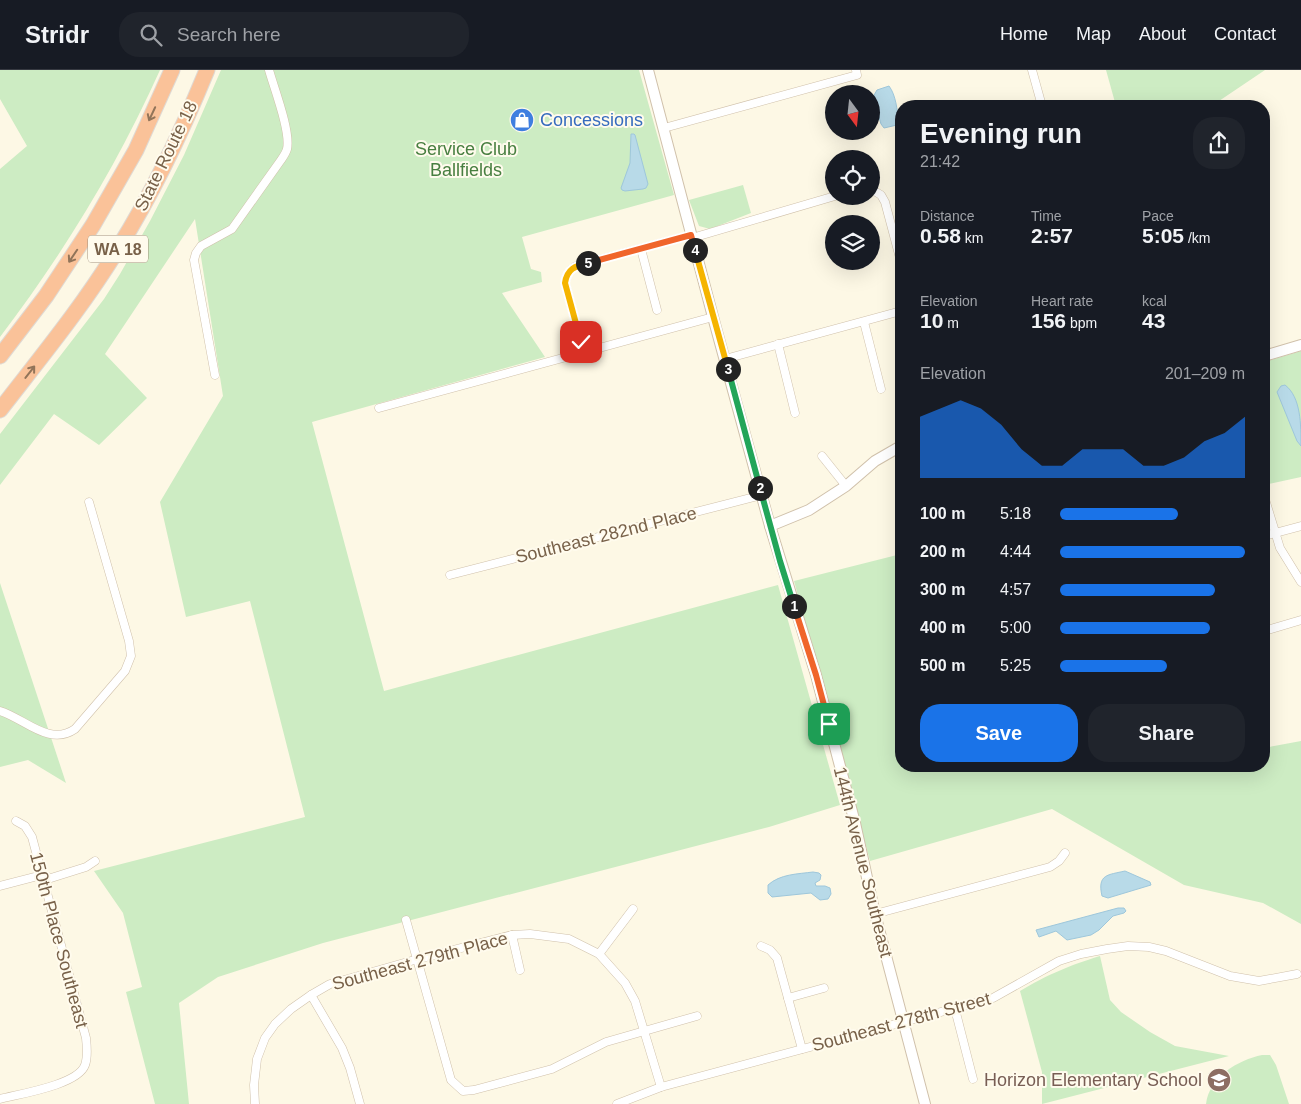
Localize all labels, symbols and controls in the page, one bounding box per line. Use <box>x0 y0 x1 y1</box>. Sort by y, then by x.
search box <box>119 12 469 57</box>
text: Stridr <box>25 21 89 48</box>
icon: search <box>137 21 165 49</box>
text: Search here <box>177 24 281 45</box>
text: Home <box>1000 24 1048 44</box>
text: Map <box>1076 24 1111 44</box>
text: About <box>1139 24 1186 44</box>
text: Contact <box>1214 24 1276 44</box>
north arrow <box>825 85 880 140</box>
map controls <box>825 85 880 270</box>
street label: State Route 18 <box>131 98 201 214</box>
one-way arrow <box>147 106 156 121</box>
shop icon: Concessions <box>509 107 535 133</box>
place label: Concessions <box>540 110 643 130</box>
button: share <box>1193 117 1245 169</box>
text: Evening run <box>920 118 1082 149</box>
park label: Service Club Ballfields <box>415 139 517 180</box>
button: locate <box>825 150 880 205</box>
text: 21:42 <box>920 153 960 170</box>
text: Distance <box>920 208 974 224</box>
text: Time <box>1031 208 1062 224</box>
text: Pace <box>1142 208 1174 224</box>
button: layers <box>825 215 880 270</box>
text: 0.58 <box>920 224 961 247</box>
text: 2:57 <box>1031 224 1073 247</box>
text: 5:05 <box>1142 224 1184 247</box>
text: km <box>961 230 983 246</box>
text: /km <box>1184 230 1210 246</box>
road number: WA 18 <box>88 235 148 262</box>
pin: 4 <box>682 238 708 262</box>
text: 4 <box>692 242 699 258</box>
one-way arrow <box>68 249 78 263</box>
pin: 5 <box>576 250 600 276</box>
text: 5 <box>585 255 592 271</box>
text: Elevation <box>920 293 978 309</box>
text: Heart rate <box>1031 293 1093 309</box>
text: kcal <box>1142 293 1167 309</box>
text: 10 <box>920 309 943 332</box>
text: 156 <box>1031 309 1066 332</box>
text: 43 <box>1142 309 1165 332</box>
text: m <box>943 315 959 331</box>
text: bpm <box>1066 315 1097 331</box>
pin <box>560 321 602 363</box>
icon: check <box>567 328 595 356</box>
pin: 3 <box>716 356 740 382</box>
text: 3 <box>725 361 732 377</box>
one-way arrow <box>24 365 35 378</box>
text: Elevation <box>920 365 986 382</box>
text: 201–209 m <box>1165 365 1245 382</box>
pin: 2 <box>748 476 772 500</box>
text: 2 <box>757 480 764 496</box>
street label: Southeast 282nd Place <box>513 503 699 567</box>
text: 100 m <box>920 505 965 522</box>
text: 5:18 <box>1000 505 1031 522</box>
text: 200 m <box>920 543 965 560</box>
text: 4:44 <box>1000 543 1031 560</box>
text: 300 m <box>920 581 965 598</box>
text: 4:57 <box>1000 581 1031 598</box>
pin: 1 <box>782 594 806 618</box>
text: 1 <box>791 598 798 614</box>
text: 400 m <box>920 619 965 636</box>
text: 5:00 <box>1000 619 1031 636</box>
text: 500 m <box>920 657 965 674</box>
text: 5:25 <box>1000 657 1031 674</box>
pin <box>808 703 850 745</box>
button: Save <box>920 704 1078 762</box>
button: Share <box>1088 704 1245 762</box>
icon: arrive <box>815 710 843 738</box>
street label: 144th Avenue Southeast <box>830 765 896 959</box>
street label: 150th Place Southeast <box>26 850 92 1030</box>
street label: Southeast 279th Place <box>330 928 510 994</box>
street label: Southeast 278th Street <box>809 989 993 1055</box>
school or university icon: Horizon Elementary School <box>1206 1067 1232 1093</box>
place label: Horizon Elementary School <box>984 1070 1202 1090</box>

